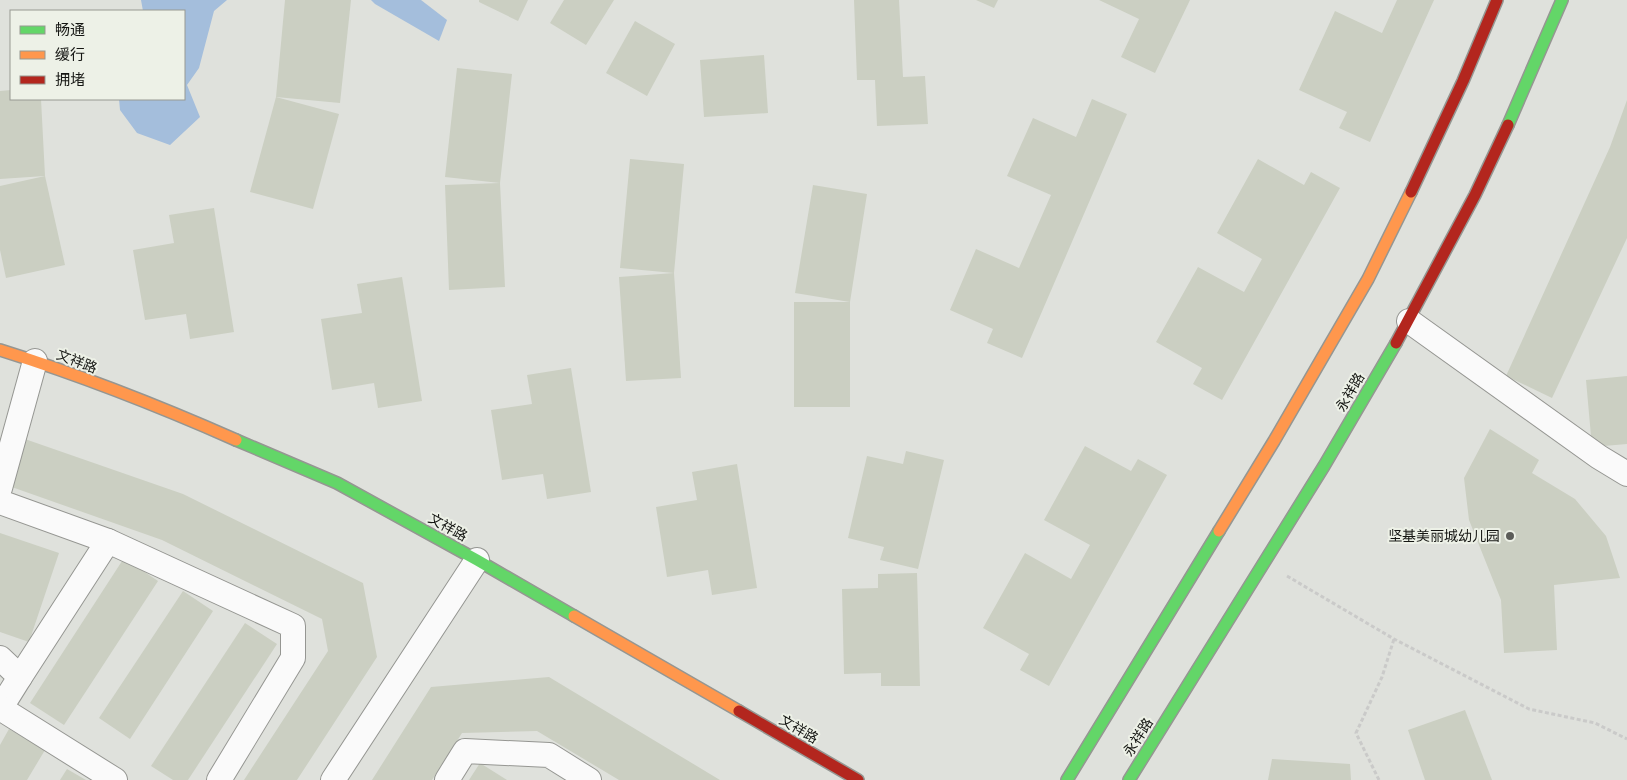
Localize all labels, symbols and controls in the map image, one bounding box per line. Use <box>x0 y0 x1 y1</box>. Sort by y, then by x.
legend <box>10 10 185 100</box>
text: 畅通 <box>55 19 85 40</box>
text: 缓行 <box>55 44 85 65</box>
text: 拥堵 <box>55 69 85 90</box>
street label: 文祥路 <box>54 345 100 377</box>
street label: 永祥路 <box>1332 369 1368 415</box>
street label: 文祥路 <box>425 509 471 545</box>
place label: 坚基美丽城幼儿园 <box>1388 527 1500 545</box>
marker: 坚基美丽城幼儿园 <box>1504 530 1516 542</box>
street label: 文祥路 <box>776 711 822 747</box>
street label: 永祥路 <box>1119 714 1157 760</box>

